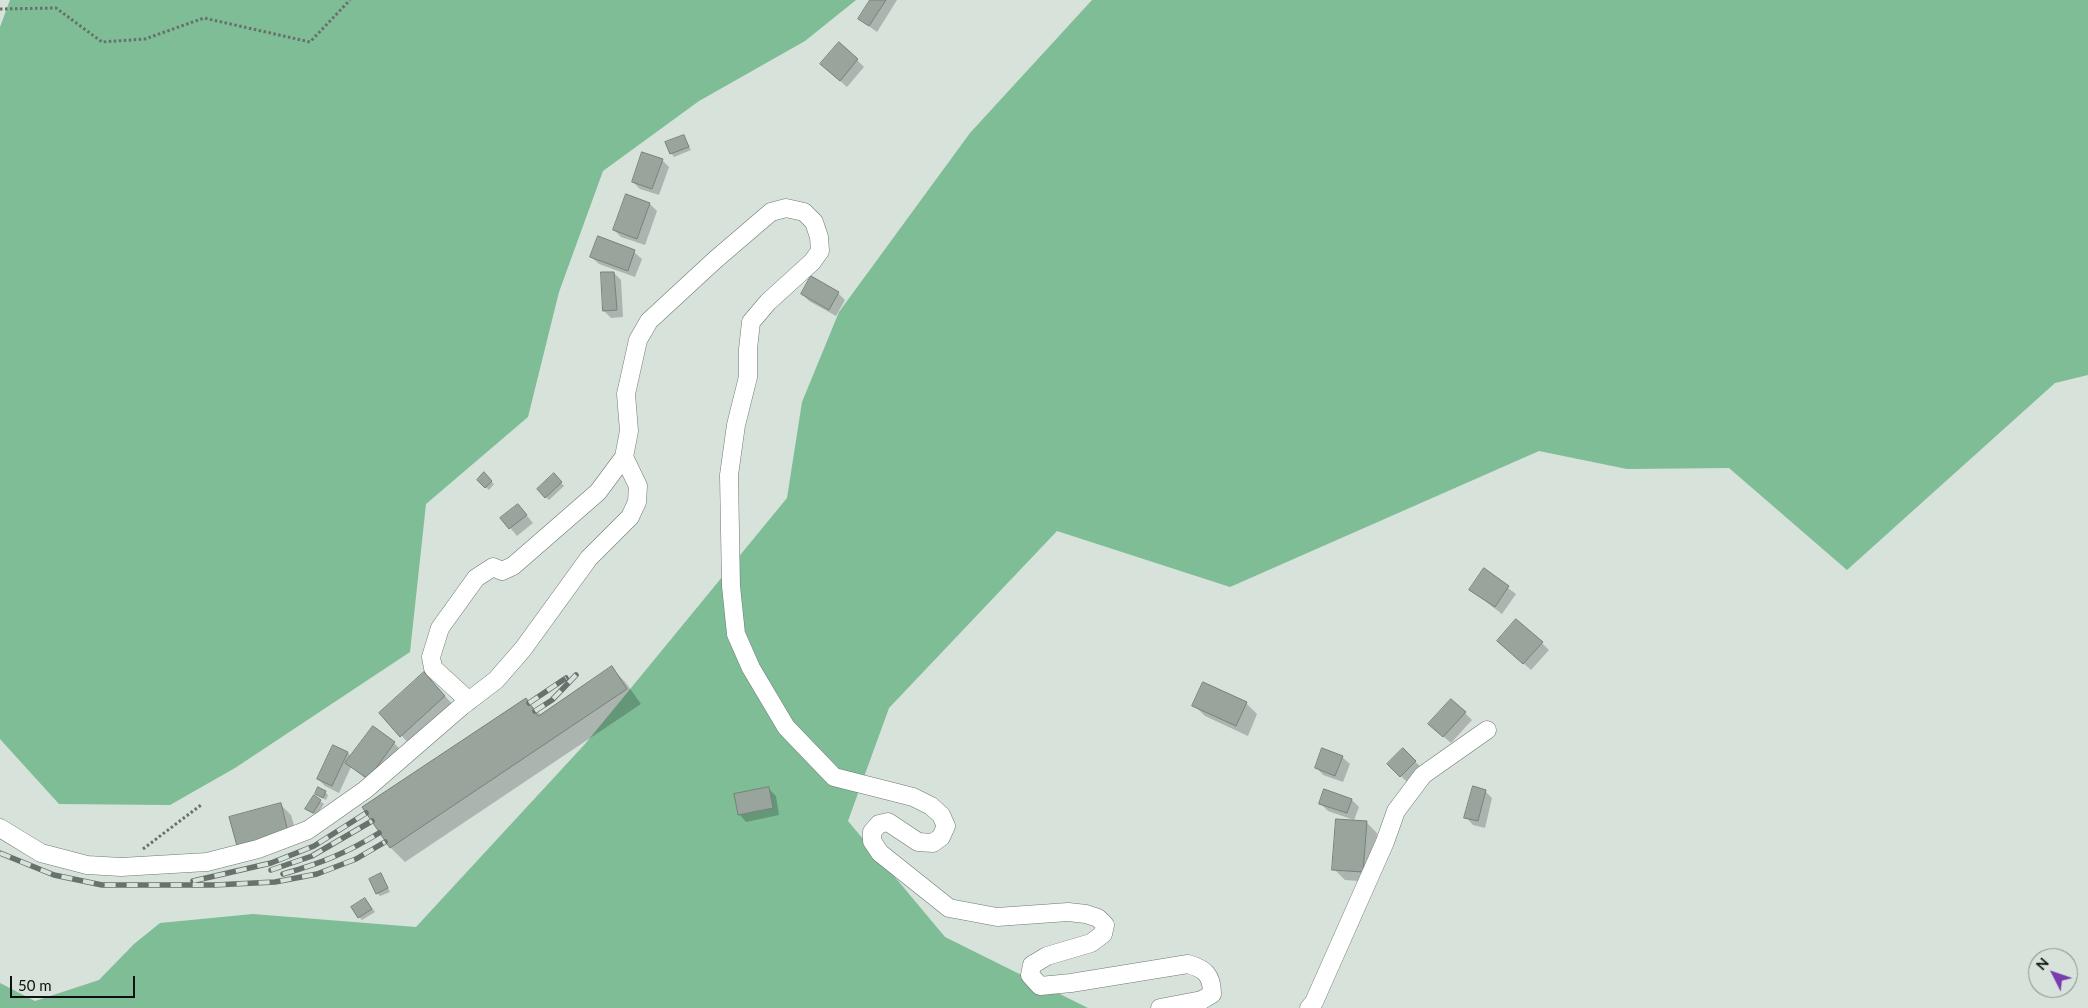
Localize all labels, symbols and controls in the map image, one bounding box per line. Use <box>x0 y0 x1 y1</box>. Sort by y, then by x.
north arrow <box>2028 948 2078 998</box>
text: N <box>2032 954 2052 973</box>
scale bar <box>12 966 138 998</box>
text: 50 m <box>18 976 52 994</box>

